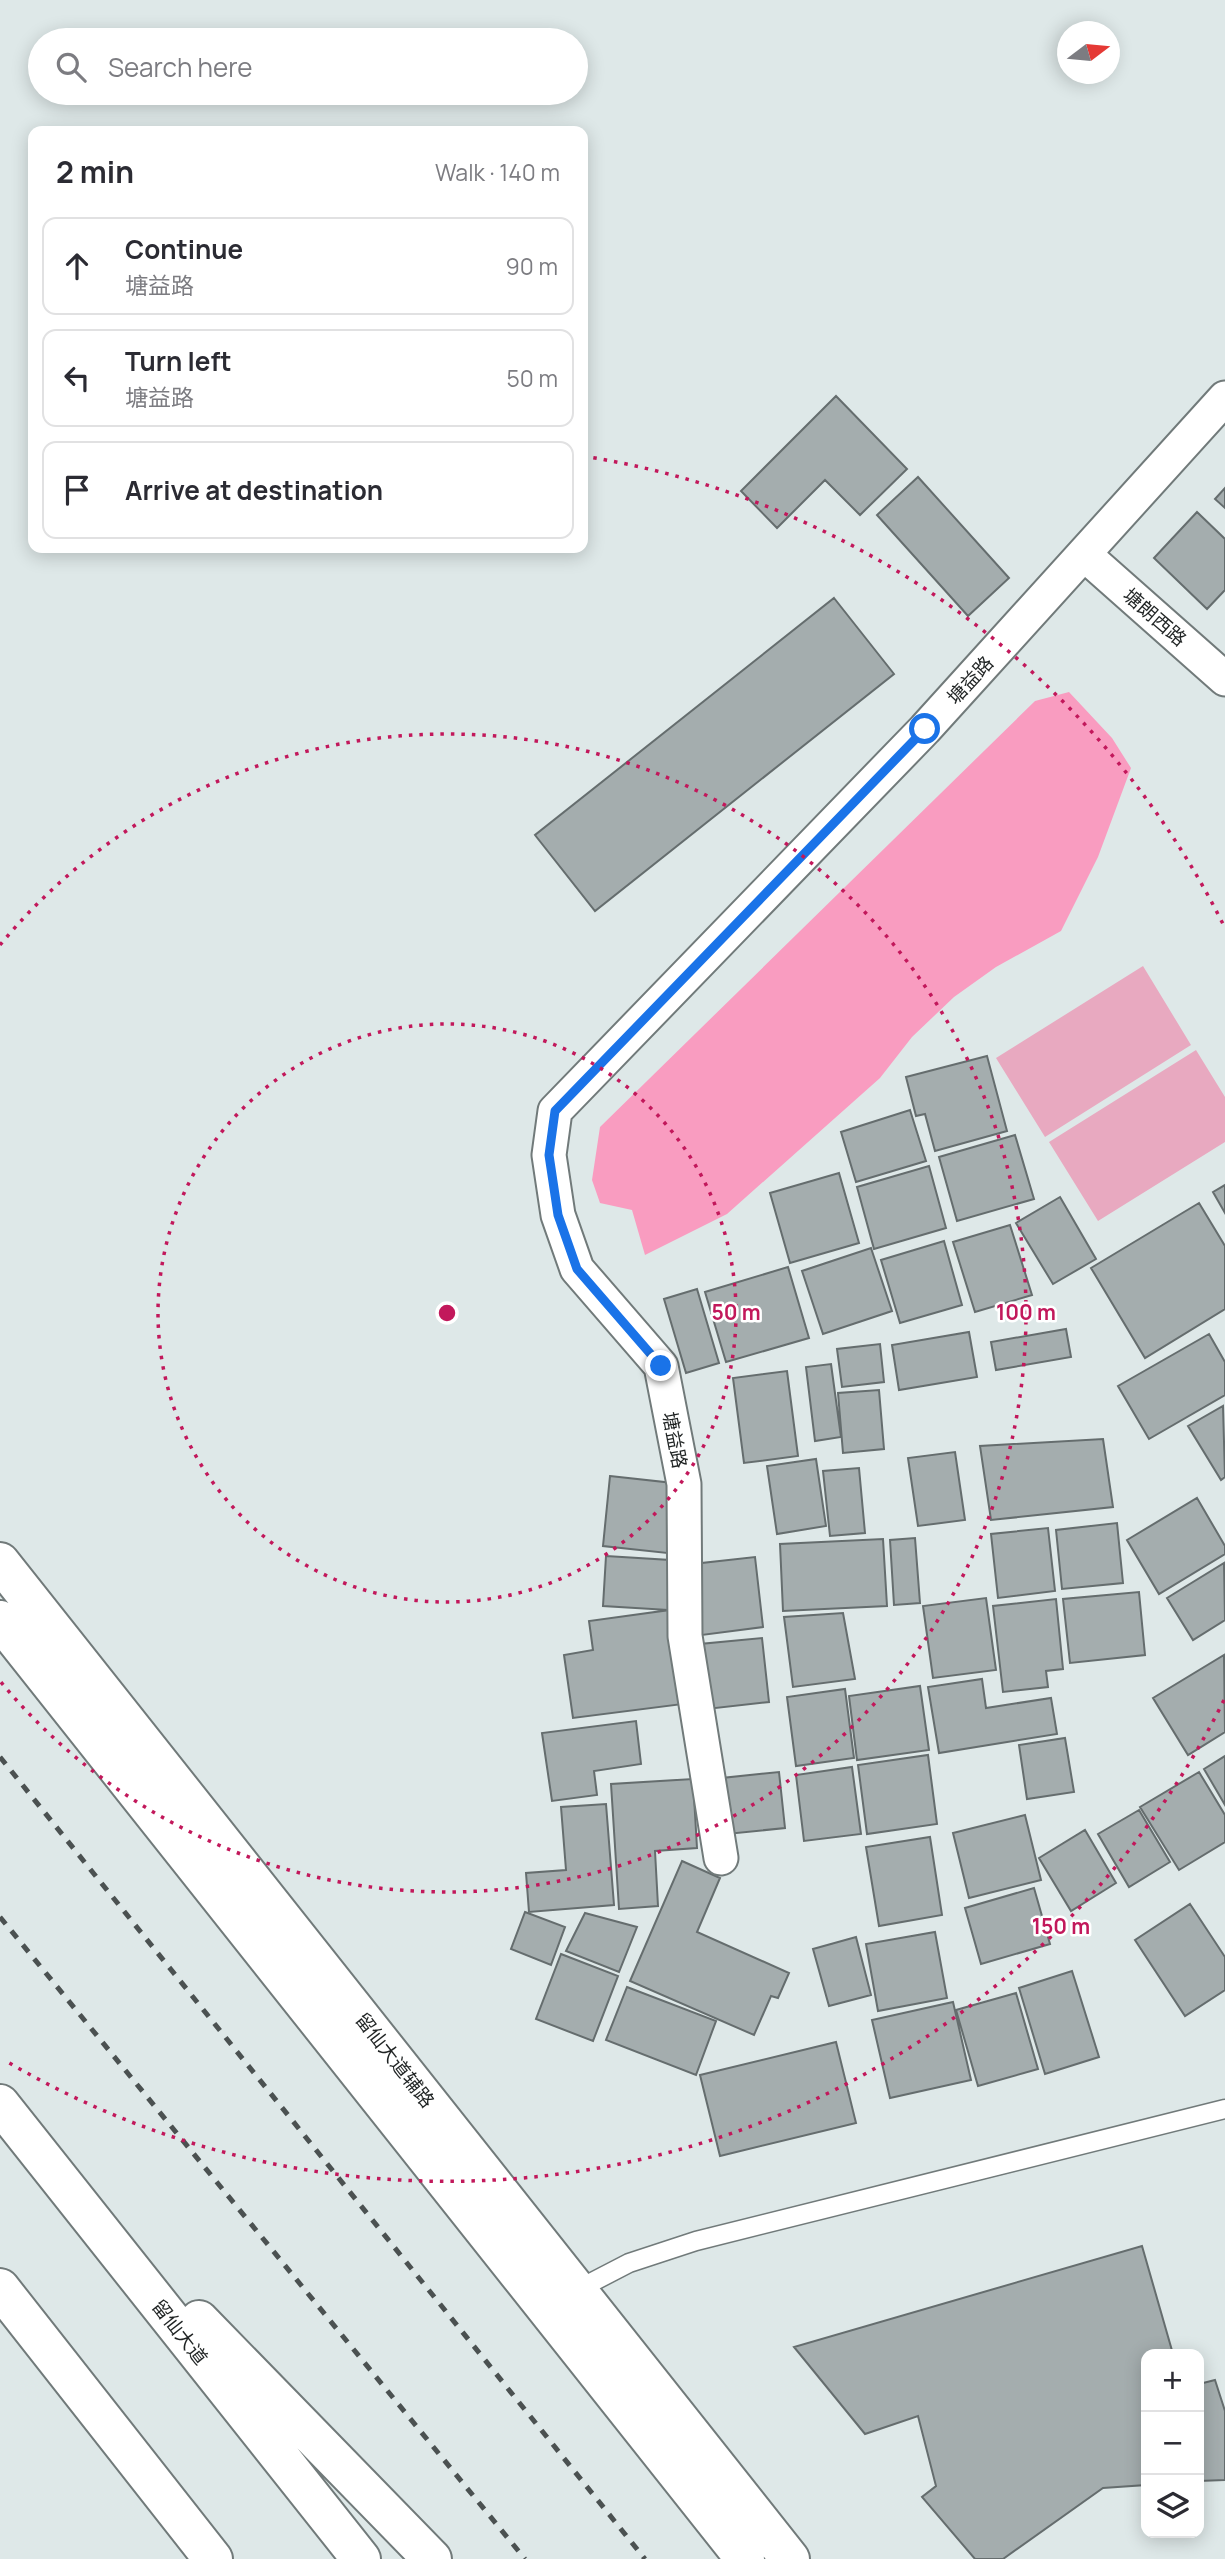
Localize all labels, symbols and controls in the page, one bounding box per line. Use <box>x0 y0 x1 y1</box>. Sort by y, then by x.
north arrow <box>1057 21 1120 84</box>
search box <box>28 28 588 105</box>
icon: search <box>52 48 90 86</box>
text: Search here <box>108 49 253 85</box>
text: 2 min <box>56 151 134 192</box>
text: Walk · 140 m <box>435 156 560 188</box>
text: Continue <box>125 231 243 267</box>
icon: ahead <box>58 247 96 285</box>
text: 90 m <box>506 250 558 282</box>
text: 塘益路 <box>125 269 194 301</box>
text: Turn left <box>125 343 232 379</box>
icon: left <box>58 359 96 397</box>
text: 50 m <box>507 362 558 394</box>
text: 塘益路 <box>125 381 194 413</box>
icon: arrive <box>58 471 96 509</box>
text: Arrive at destination <box>125 472 383 508</box>
street label: 塘朗西路 <box>1118 582 1192 652</box>
street label: 塘益路 <box>941 650 999 710</box>
route start <box>909 713 940 744</box>
text: 50 m <box>711 1298 761 1326</box>
text: 100 m <box>996 1298 1056 1326</box>
centre of rings <box>435 1301 459 1325</box>
route end <box>645 1350 676 1381</box>
street label: 塘益路 <box>657 1410 693 1470</box>
text: 150 m <box>1032 1912 1090 1940</box>
street label: 留仙大道辅路 <box>350 2007 440 2113</box>
street label: 留仙大道 <box>146 2294 214 2370</box>
map controls <box>1141 2349 1204 2538</box>
button: + <box>1141 2349 1204 2412</box>
button: − <box>1141 2412 1204 2475</box>
button: layers <box>1141 2475 1204 2538</box>

